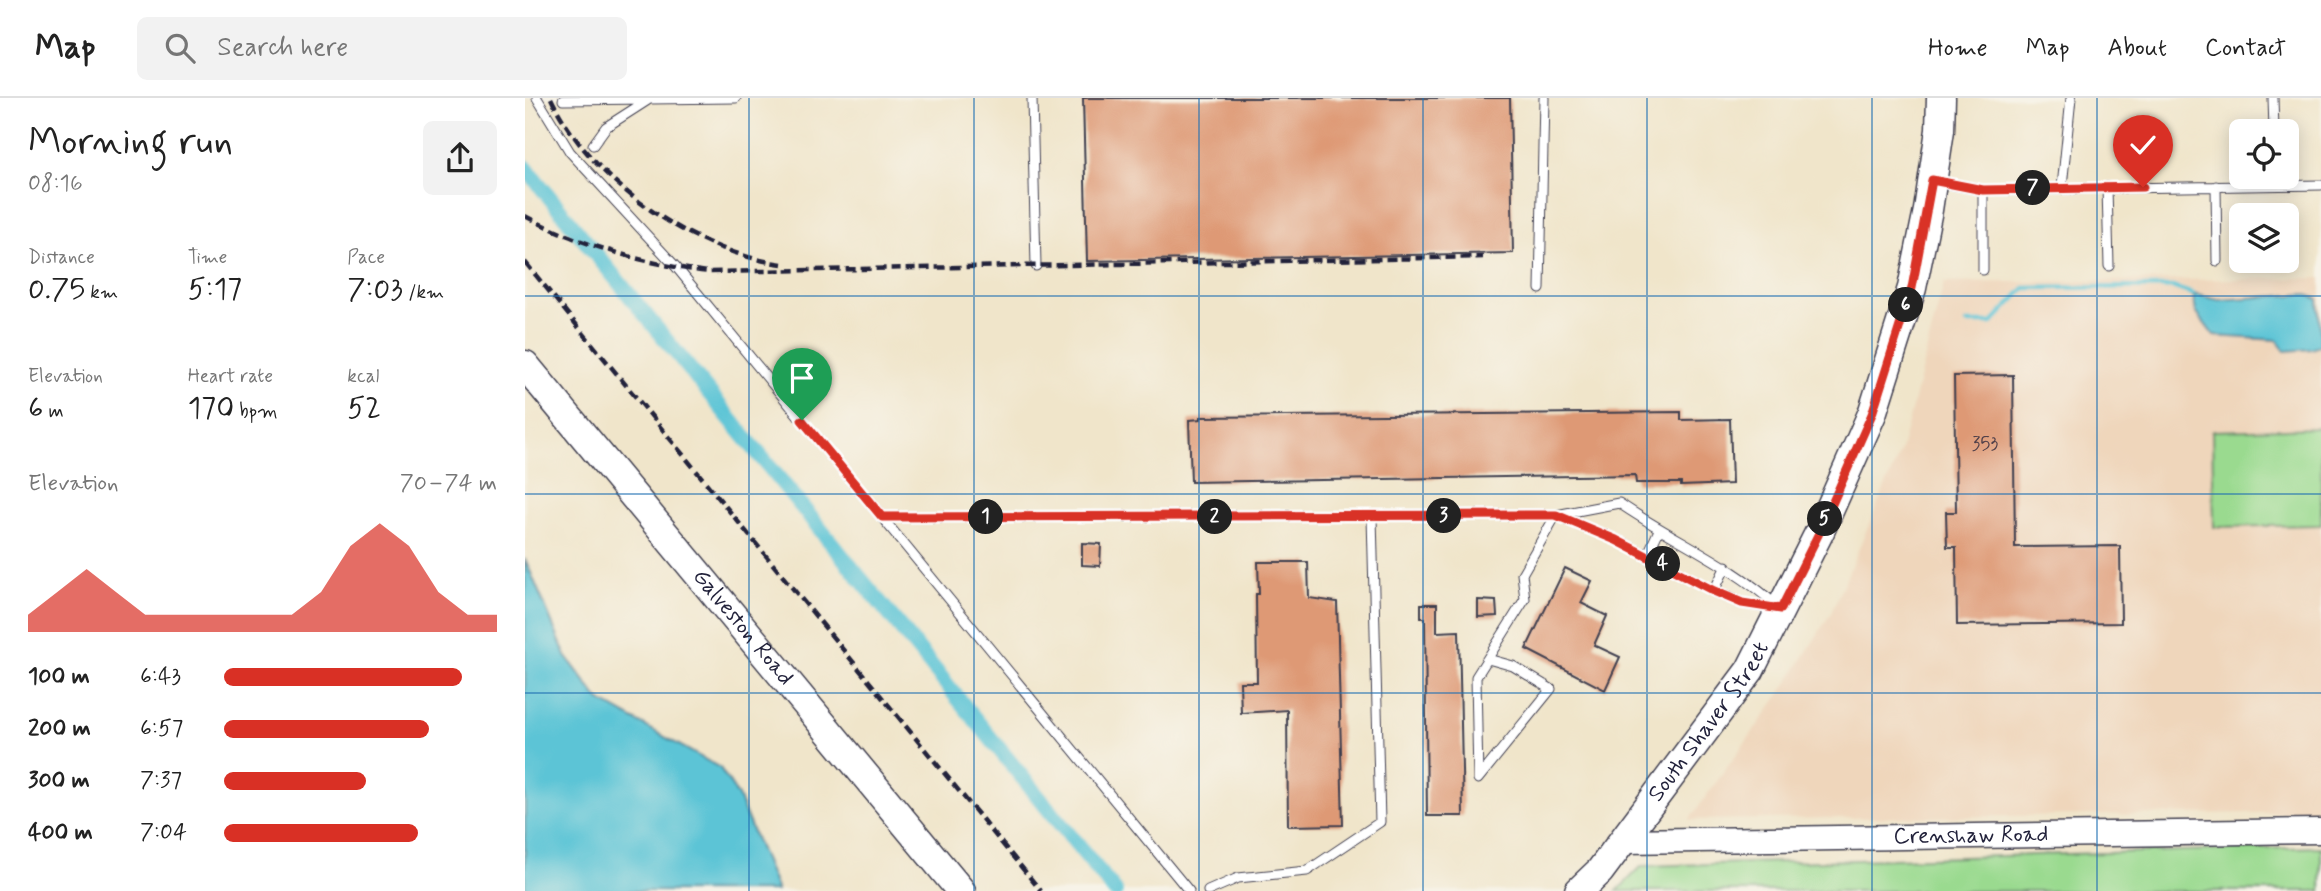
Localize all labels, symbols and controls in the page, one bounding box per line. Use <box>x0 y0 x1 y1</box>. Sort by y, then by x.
search box <box>137 17 627 80</box>
text: Map <box>35 26 95 70</box>
icon: search <box>161 29 199 67</box>
text: Search here <box>217 31 348 65</box>
text: Home <box>1928 33 1988 64</box>
text: Map <box>2026 33 2070 64</box>
text: About <box>2108 33 2167 64</box>
text: Contact <box>2205 33 2286 64</box>
pin <box>2113 115 2173 187</box>
text: Morning run <box>28 118 233 167</box>
map controls <box>2229 119 2299 273</box>
button: locate <box>2229 119 2299 189</box>
button: share <box>423 121 497 195</box>
icon: check <box>2124 126 2162 164</box>
text: 08:16 <box>28 169 83 199</box>
pin: 7 <box>2015 170 2051 206</box>
text: 7 <box>2027 175 2038 200</box>
button: layers <box>2229 203 2299 273</box>
text: Distance <box>28 245 95 270</box>
text: Time <box>188 245 227 270</box>
text: Pace <box>347 245 385 270</box>
text: 0.75 <box>28 270 85 309</box>
text: 5:17 <box>188 270 242 309</box>
text: 7:03 <box>347 270 403 309</box>
text: km <box>85 280 118 305</box>
text: /km <box>403 280 444 305</box>
pin: 6 <box>1889 288 1923 322</box>
text: 6 <box>1901 292 1910 317</box>
pin <box>772 348 832 420</box>
icon: arrive <box>783 359 821 397</box>
text: Elevation <box>28 364 103 389</box>
text: Heart rate <box>188 364 273 389</box>
text: kcal <box>347 364 379 389</box>
text: 6 <box>28 389 43 428</box>
text: 170 <box>188 389 234 428</box>
text: 52 <box>347 389 381 428</box>
text: m <box>43 399 64 424</box>
text: bpm <box>234 399 278 424</box>
house number: 353 <box>1972 432 1998 457</box>
text: Elevation <box>28 469 119 499</box>
text: 70–74 m <box>400 469 497 499</box>
pin: 3 <box>1427 498 1461 534</box>
pin: 1 <box>969 500 1003 534</box>
pin: 2 <box>1197 500 1233 534</box>
pin: 5 <box>1807 502 1843 536</box>
text: 3 <box>1439 503 1448 528</box>
text: 1 <box>981 504 990 529</box>
text: 2 <box>1210 504 1219 529</box>
text: 5 <box>1819 506 1830 531</box>
pin: 4 <box>1645 546 1681 582</box>
text: 4 <box>1657 551 1668 576</box>
street label: Galveston Road <box>685 563 800 692</box>
street label: South Shaver Street <box>1642 637 1777 808</box>
text: 100 m <box>28 662 90 692</box>
text: 6:43 <box>140 662 181 692</box>
text: 200 m <box>28 714 91 744</box>
text: 6:57 <box>140 714 183 744</box>
text: 300 m <box>28 766 90 796</box>
text: 7:37 <box>140 766 182 796</box>
text: 400 m <box>28 818 93 848</box>
text: 7:04 <box>140 818 187 848</box>
street label: Crenshaw Road <box>1893 820 2049 852</box>

